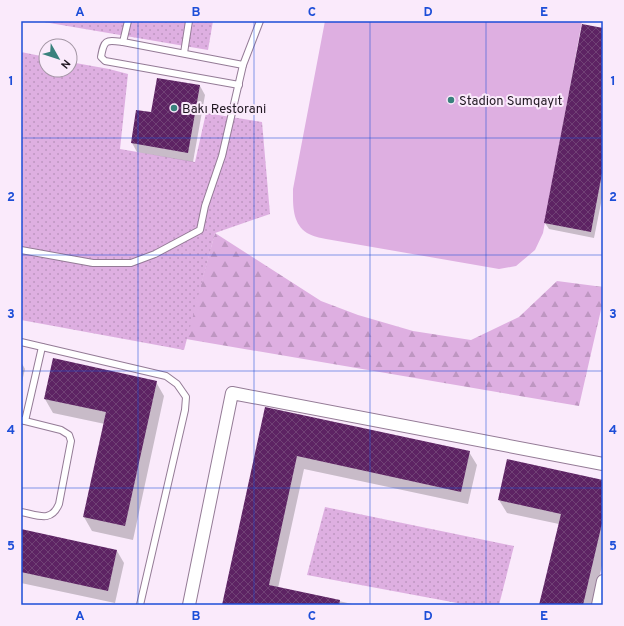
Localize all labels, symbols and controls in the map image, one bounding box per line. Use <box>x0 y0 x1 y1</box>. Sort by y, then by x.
text: A <box>75 5 85 21</box>
text: B <box>192 5 201 21</box>
text: C <box>308 5 316 21</box>
text: D <box>423 5 433 21</box>
text: E <box>540 5 548 21</box>
north arrow <box>38 38 78 78</box>
text: N <box>57 56 73 71</box>
text: 1 <box>8 74 14 90</box>
text: 1 <box>610 74 616 90</box>
place label: Stadion Sumqayıt <box>459 94 563 110</box>
marker: Stadion Sumqayıt <box>446 95 456 105</box>
place label: Bakı Restorani <box>182 102 266 118</box>
marker: Bakı Restorani <box>169 103 179 113</box>
text: 2 <box>7 190 15 206</box>
text: 2 <box>609 190 617 206</box>
text: 3 <box>7 307 15 323</box>
text: 3 <box>609 307 617 323</box>
text: 4 <box>7 423 15 439</box>
text: 4 <box>609 423 617 439</box>
text: 5 <box>7 539 15 555</box>
text: 5 <box>609 539 617 555</box>
text: A <box>75 609 85 625</box>
text: B <box>192 609 201 625</box>
text: C <box>308 609 316 625</box>
text: D <box>423 609 433 625</box>
text: E <box>540 609 548 625</box>

